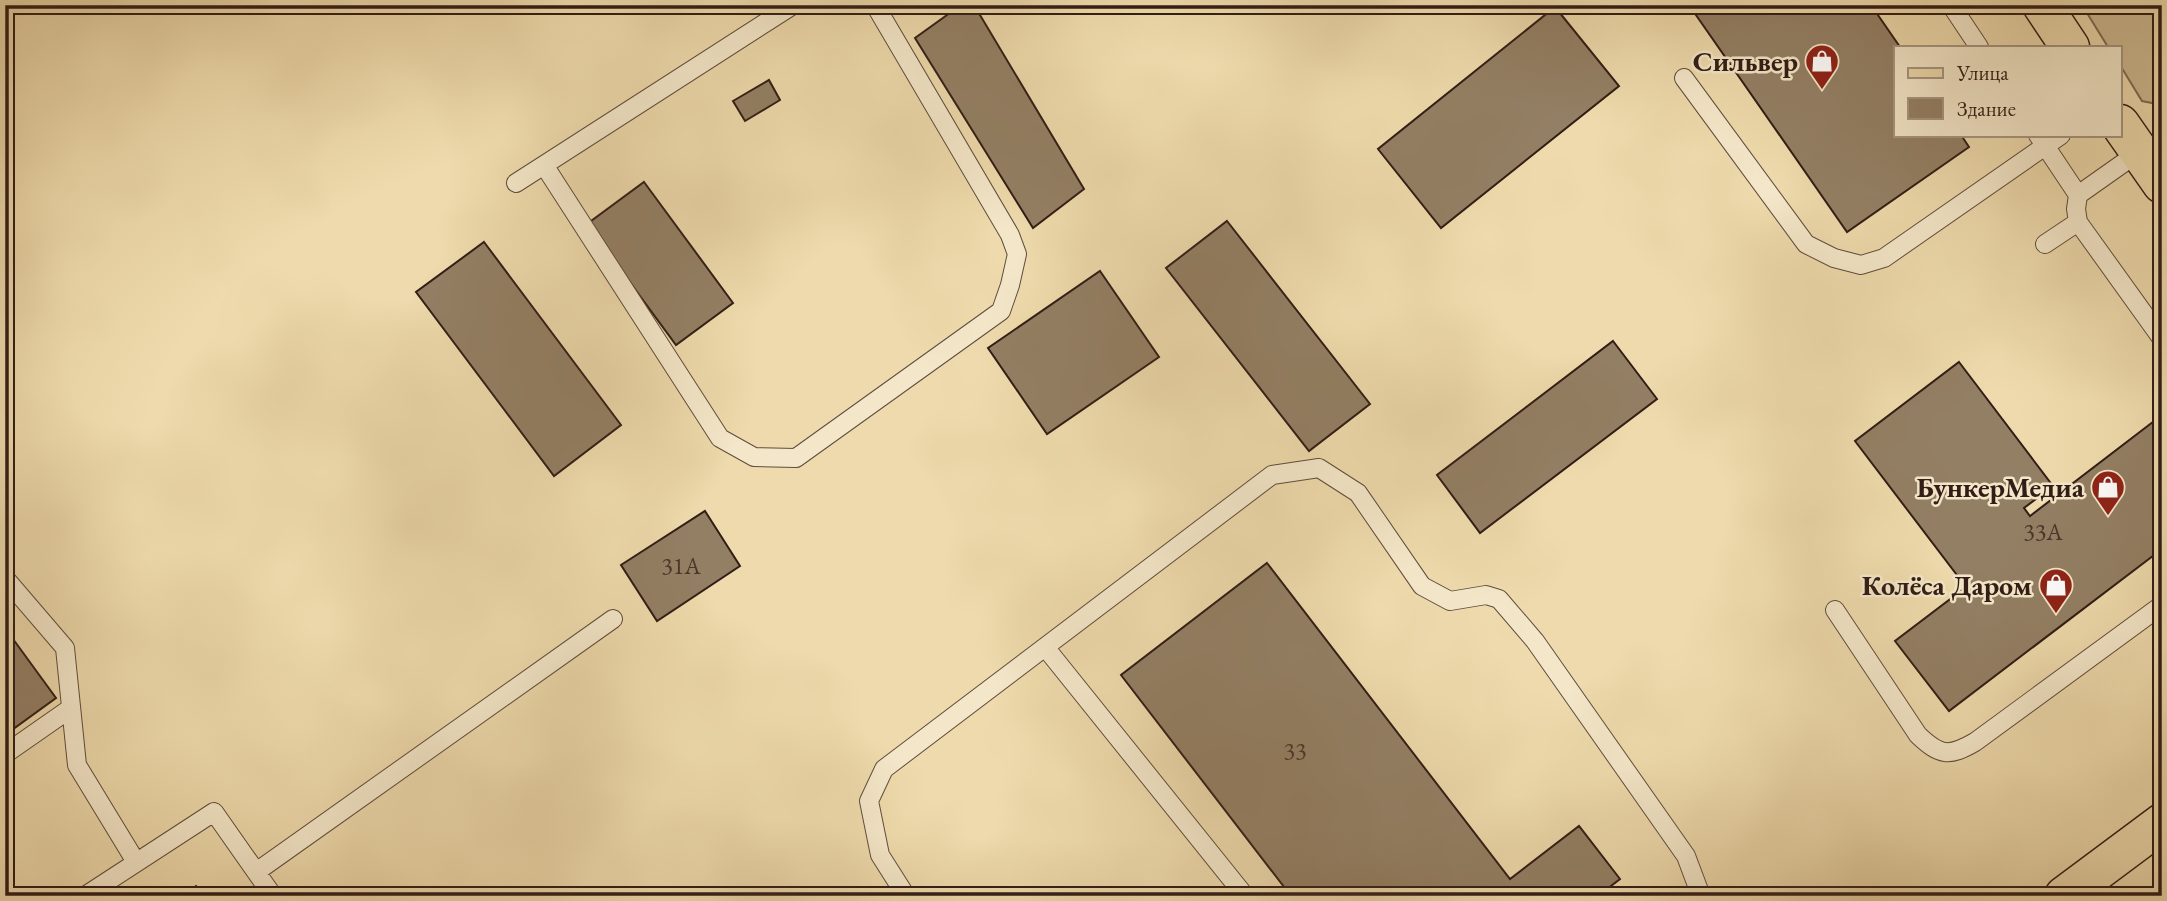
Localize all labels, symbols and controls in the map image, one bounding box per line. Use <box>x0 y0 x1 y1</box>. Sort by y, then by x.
shop icon: Сильвер <box>1803 42 1841 91</box>
place label: Сильвер <box>1693 43 1798 79</box>
legend <box>1894 46 2122 136</box>
text: Улица <box>1956 59 2009 86</box>
text: Здание <box>1957 95 2016 122</box>
shop icon: БункерМедиа <box>2089 468 2127 517</box>
place label: БункерМедиа <box>1916 469 2085 505</box>
house number: 33А <box>2023 516 2063 547</box>
house number: 31А <box>661 550 701 581</box>
shop icon: Колёса Даром <box>2037 566 2075 615</box>
place label: Колёса Даром <box>1862 567 2032 603</box>
house number: 33 <box>1283 735 1307 766</box>

